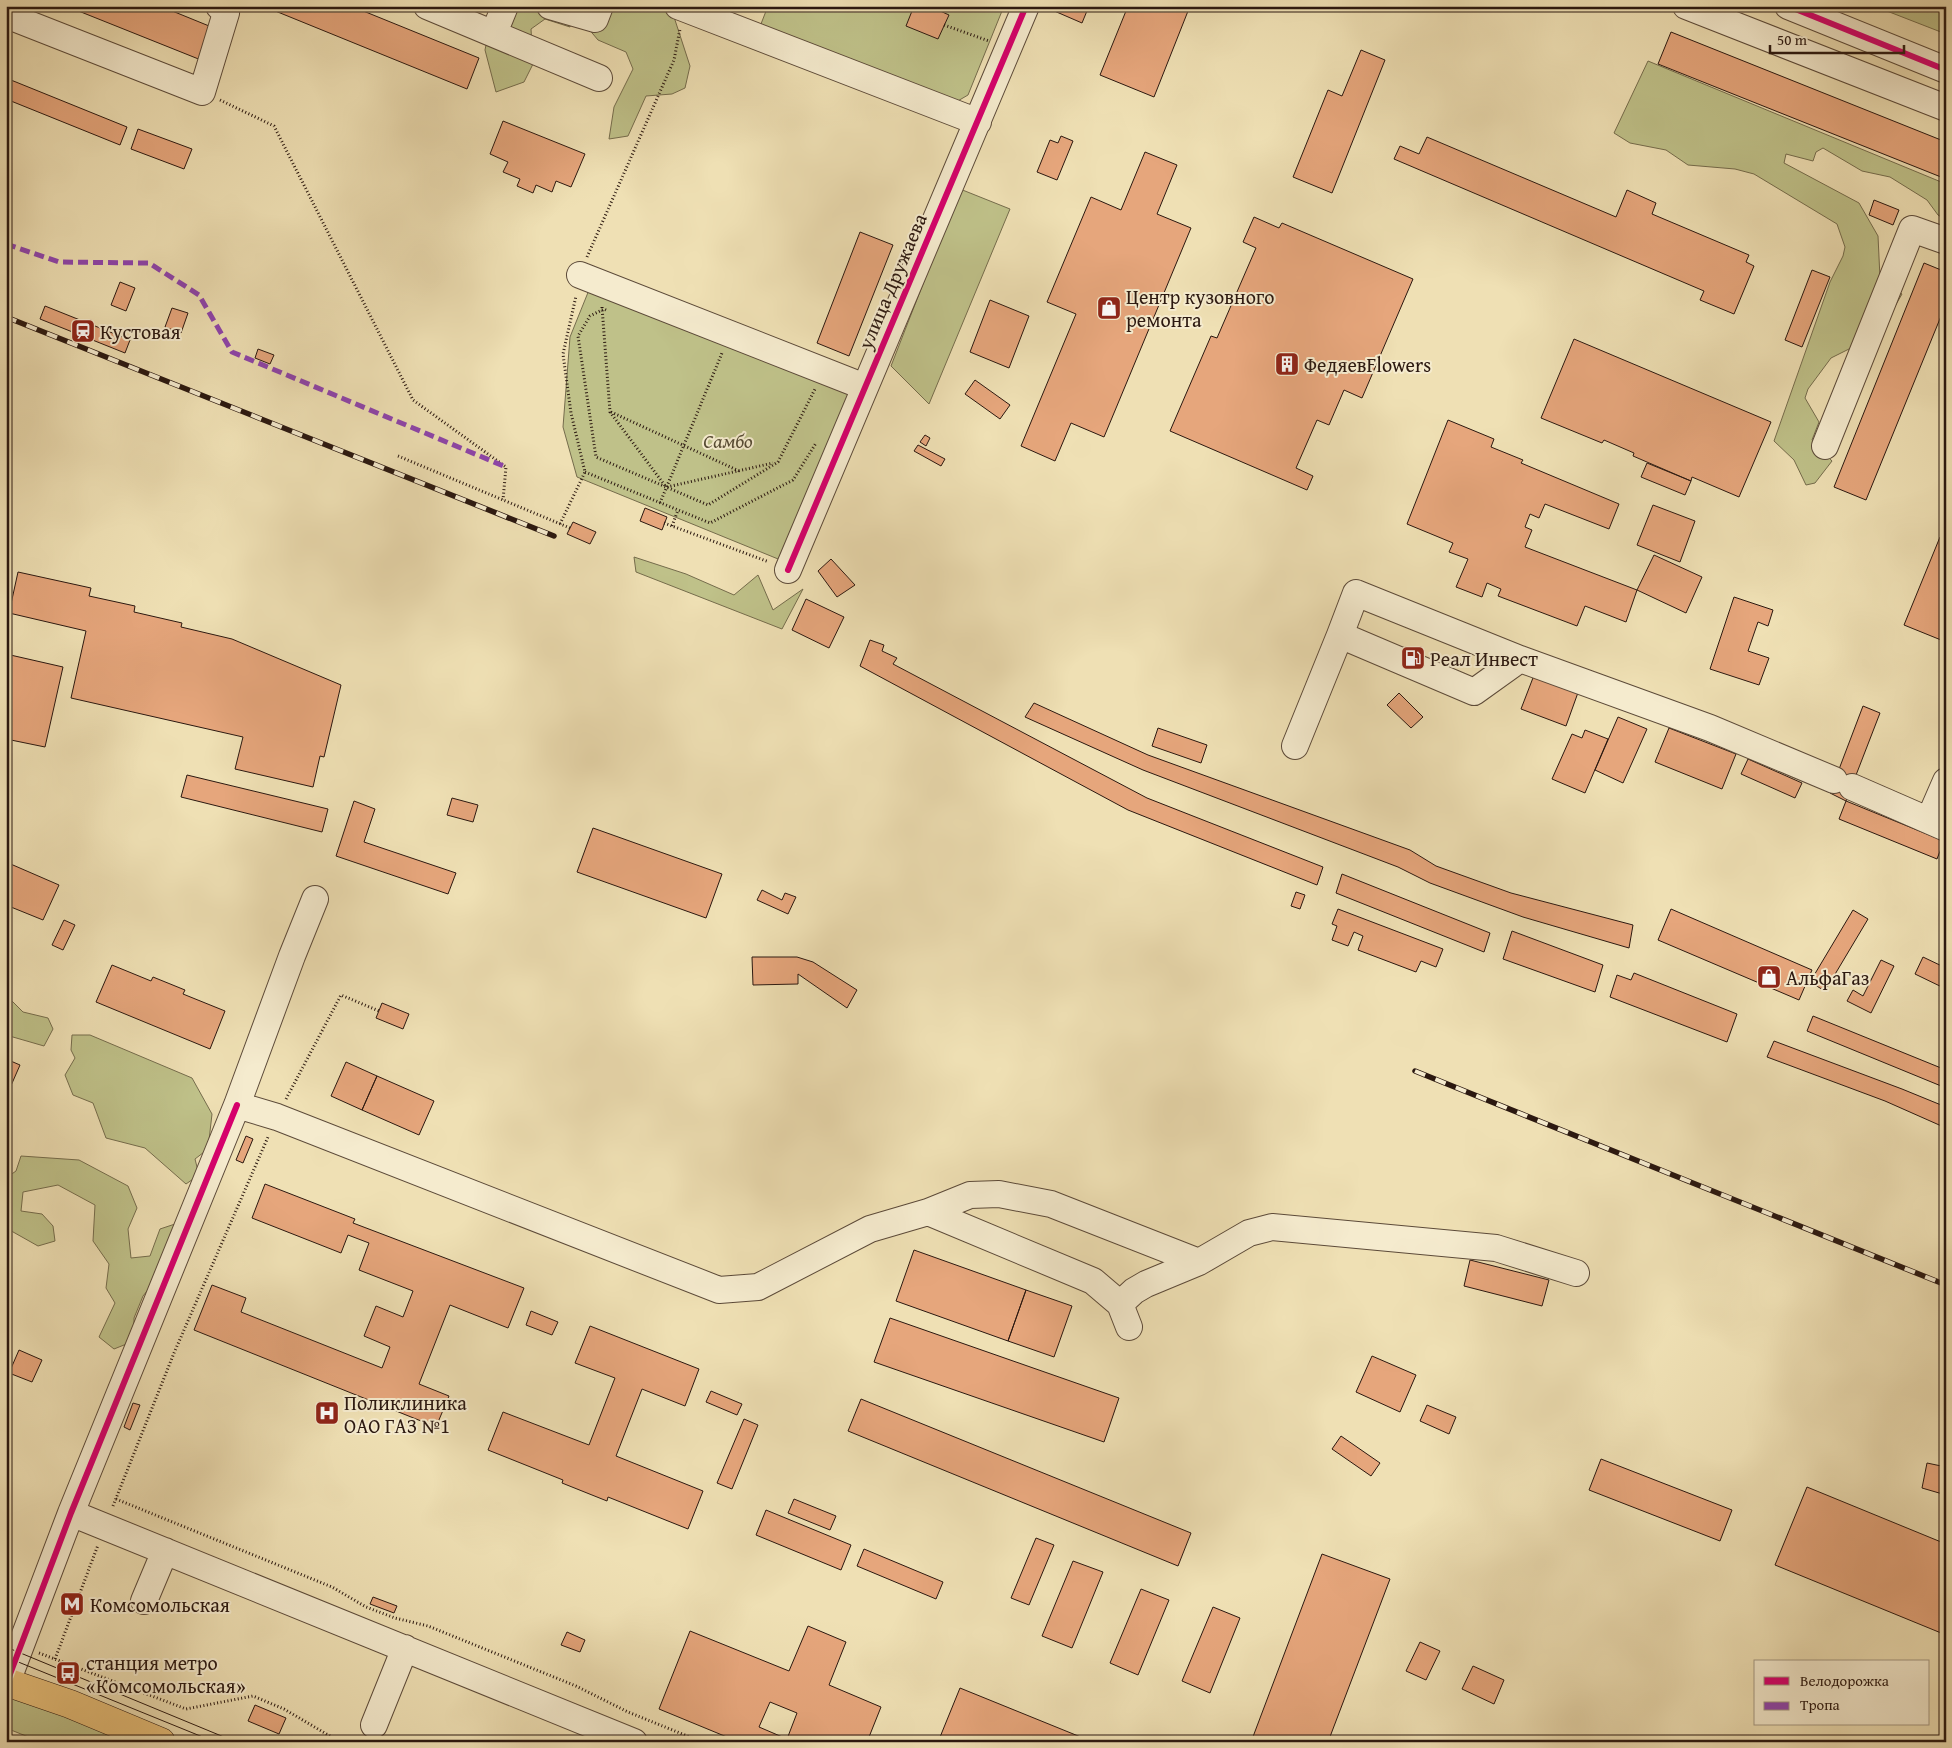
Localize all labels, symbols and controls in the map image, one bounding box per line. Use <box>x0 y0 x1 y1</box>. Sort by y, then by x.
scale bar <box>1770 22 1903 54</box>
text: 50 m <box>1777 29 1808 50</box>
street label: улица Дружаева <box>850 208 934 354</box>
place label: Центр кузовного ремонта <box>1126 282 1275 334</box>
shop icon: Центр кузовного ремонта <box>1096 295 1122 321</box>
place label: Кустовая <box>100 317 181 346</box>
station icon: Кустовая <box>70 318 96 344</box>
place label: ФедяевFlowers <box>1304 350 1431 379</box>
building icon: ФедяевFlowers <box>1274 351 1300 377</box>
park label: Самбо <box>703 426 753 455</box>
place label: Реал Инвест <box>1430 644 1538 673</box>
fuel station icon: Реал Инвест <box>1400 645 1426 671</box>
place label: АльфаГаз <box>1786 963 1869 992</box>
shop icon: АльфаГаз <box>1756 964 1782 990</box>
place label: Поликлиника ОАО ГАЗ №1 <box>344 1388 467 1440</box>
hospital icon: Поликлиника ОАО ГАЗ №1 <box>314 1400 340 1426</box>
place label: Комсомольская <box>90 1590 230 1619</box>
metro station icon: Комсомольская <box>59 1591 85 1617</box>
place label: станция метро «Комсомольская» <box>86 1648 246 1700</box>
bus stop icon: станция метро «Комсомольская» <box>55 1660 81 1686</box>
legend <box>1754 1660 1930 1726</box>
text: Велодорожка <box>1800 1670 1890 1691</box>
text: Тропа <box>1800 1694 1841 1715</box>

